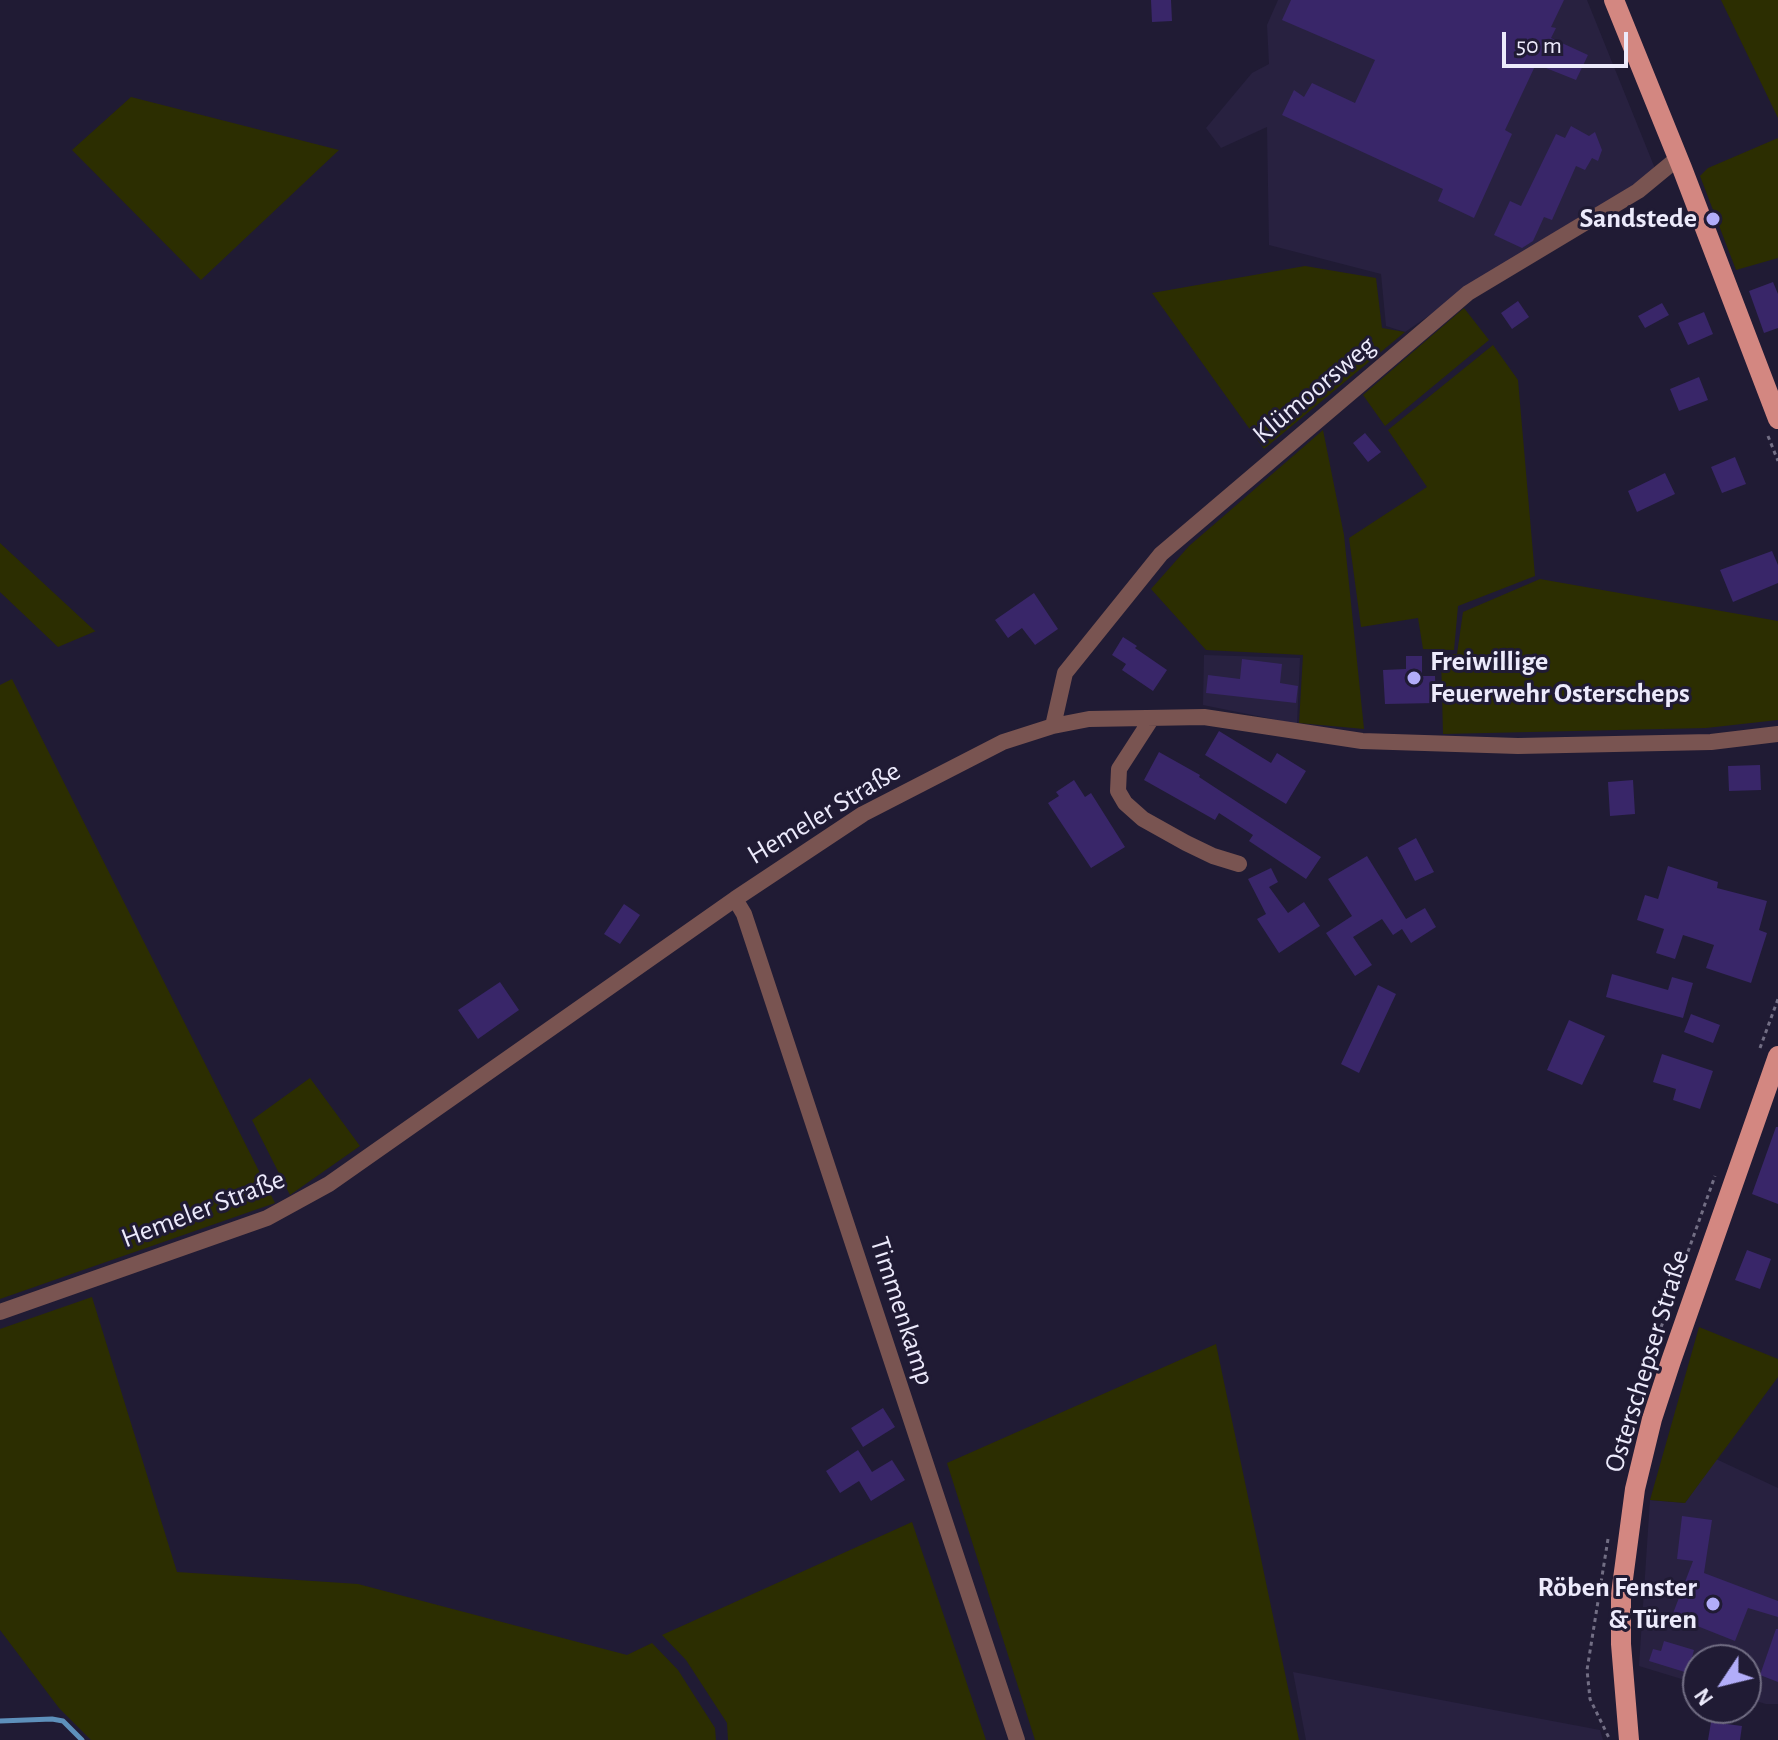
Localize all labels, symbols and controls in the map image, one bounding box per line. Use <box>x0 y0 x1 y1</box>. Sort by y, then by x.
scale bar <box>1506 16 1632 66</box>
text: 50 m <box>1516 34 1562 58</box>
place label: Sandstede <box>1579 202 1697 236</box>
marker: Sandstede <box>1704 210 1722 228</box>
street label: Klümoorsweg <box>1246 329 1382 451</box>
place label: Freiwillige Feuerwehr Osterscheps <box>1430 645 1690 711</box>
marker: Freiwillige Feuerwehr Osterscheps <box>1405 669 1423 687</box>
street label: Hemeler Straße <box>741 754 907 872</box>
street label: Hemeler Straße <box>116 1162 290 1256</box>
street label: Timmenkamp <box>862 1233 942 1389</box>
street label: Osterschepser Straße <box>1597 1246 1697 1476</box>
place label: Röben Fenster & Türen <box>1538 1571 1697 1637</box>
marker: Röben Fenster & Türen <box>1704 1595 1722 1613</box>
north arrow <box>1682 1644 1762 1724</box>
text: N <box>1691 1684 1717 1709</box>

